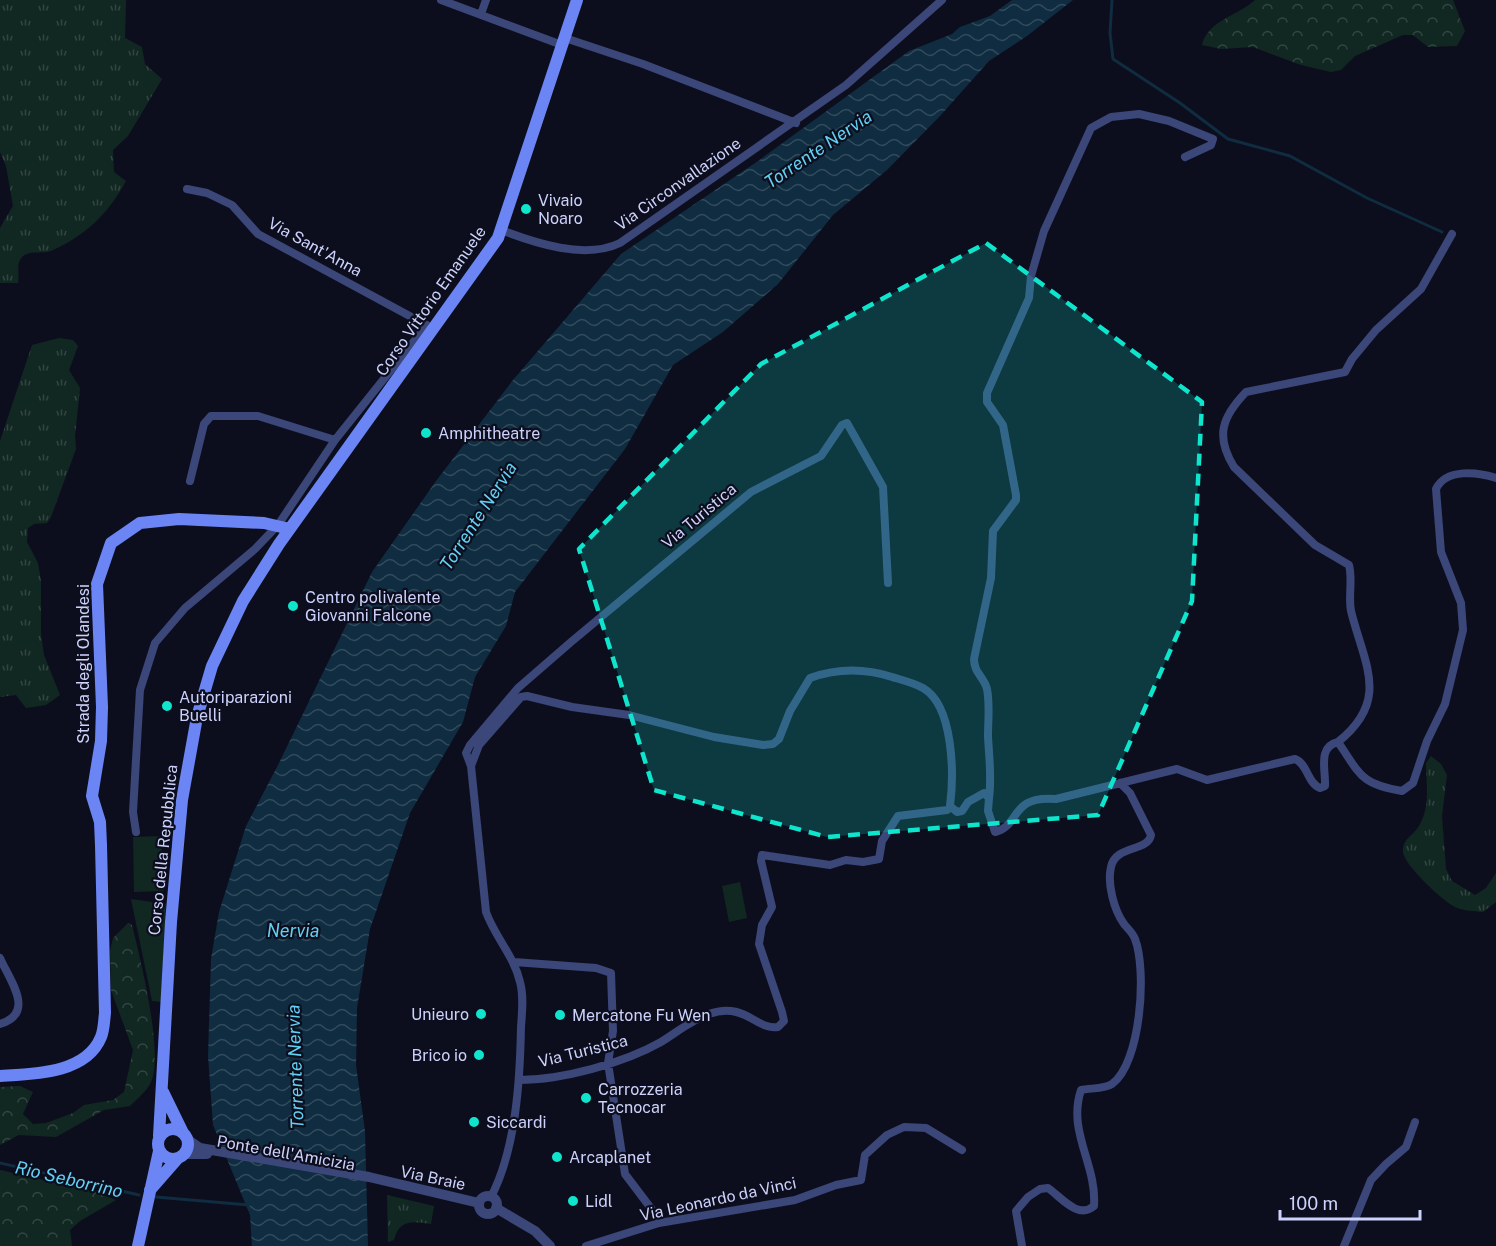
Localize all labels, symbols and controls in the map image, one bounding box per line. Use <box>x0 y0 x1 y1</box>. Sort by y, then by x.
water label: Torrente Nervia <box>760 105 876 193</box>
street label: Via Circonvallazione <box>611 133 745 235</box>
place label: Vivaio Noaro <box>538 191 583 228</box>
marker: Vivaio Noaro <box>519 202 533 216</box>
street label: Via Sant'Anna <box>265 213 365 281</box>
street label: Corso Vittorio Emanuele <box>372 222 490 380</box>
place label: Amphitheatre <box>438 424 540 443</box>
marker: Amphitheatre <box>419 426 433 440</box>
water label: Torrente Nervia <box>435 458 521 574</box>
street label: Via Turistica <box>658 479 740 553</box>
street label: Strada degli Olandesi <box>74 584 93 744</box>
place label: Centro polivalente Giovanni Falcone <box>305 588 441 625</box>
marker: Centro polivalente Giovanni Falcone <box>286 599 300 613</box>
place label: Autoriparazioni Buelli <box>179 688 292 725</box>
marker: Autoriparazioni Buelli <box>160 699 174 713</box>
street label: Corso della Repubblica <box>145 764 181 936</box>
water label: Nervia <box>267 920 319 941</box>
water label: Torrente Nervia <box>282 1004 308 1130</box>
place label: Unieuro <box>411 1005 469 1024</box>
place label: Mercatone Fu Wen <box>572 1006 710 1025</box>
marker: Unieuro <box>474 1007 488 1021</box>
marker: Mercatone Fu Wen <box>553 1008 567 1022</box>
street label: Via Turistica <box>536 1031 630 1071</box>
place label: Brico io <box>412 1046 467 1065</box>
marker: Brico io <box>472 1048 486 1062</box>
place label: Carrozzeria Tecnocar <box>598 1080 683 1117</box>
marker: Carrozzeria Tecnocar <box>579 1091 593 1105</box>
place label: Siccardi <box>486 1113 547 1132</box>
marker: Siccardi <box>467 1115 481 1129</box>
street label: Ponte dell'Amicizia <box>215 1131 357 1175</box>
place label: Arcaplanet <box>569 1148 651 1167</box>
marker: Arcaplanet <box>550 1150 564 1164</box>
water label: Rio Seborrino <box>13 1156 125 1202</box>
street label: Via Braie <box>399 1162 467 1194</box>
street label: Via Leonardo da Vinci <box>638 1173 798 1225</box>
scale bar <box>1280 1183 1420 1221</box>
place label: Lidl <box>585 1192 613 1211</box>
text: 100 m <box>1289 1193 1338 1214</box>
marker: Lidl <box>566 1194 580 1208</box>

